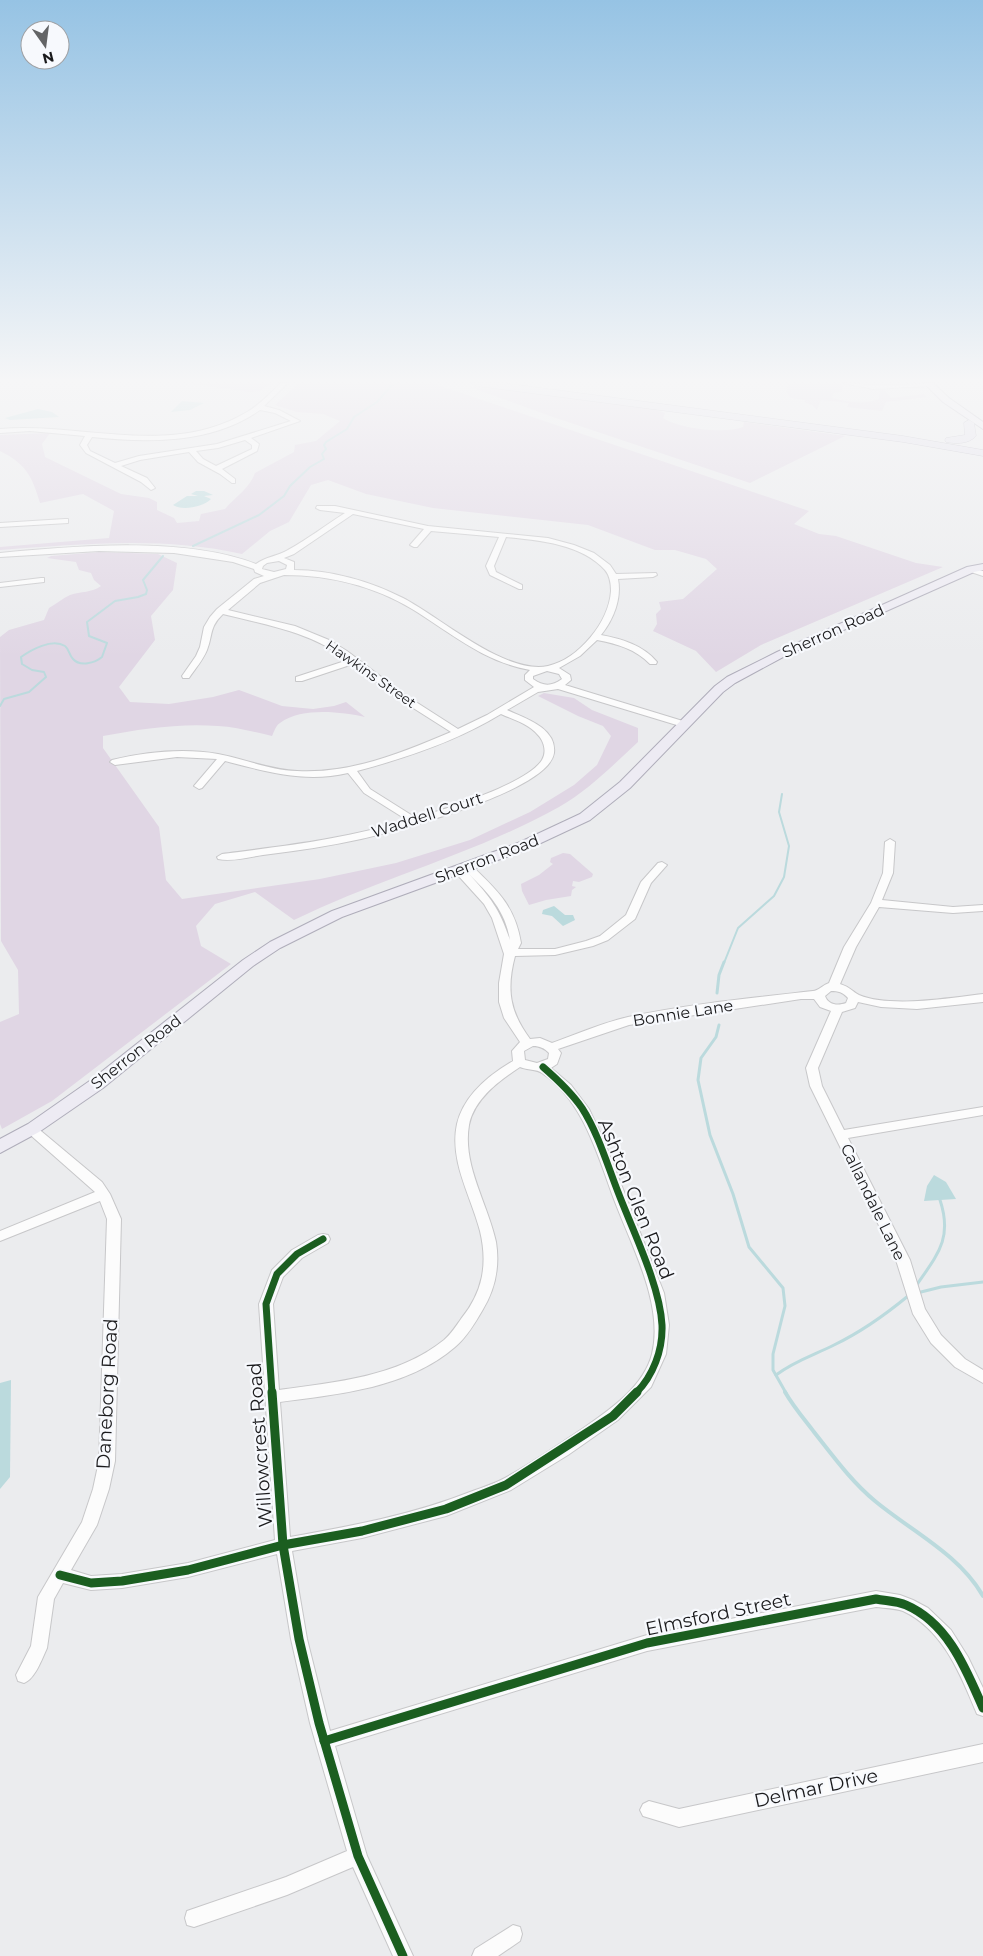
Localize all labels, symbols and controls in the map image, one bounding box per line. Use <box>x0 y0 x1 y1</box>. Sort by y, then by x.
north arrow <box>20 20 70 70</box>
text: N <box>40 48 56 68</box>
street label: Sherron Road <box>779 600 887 662</box>
street label: Hawkins Street <box>322 636 420 712</box>
street label: Waddell Court <box>369 788 485 842</box>
street label: Sherron Road <box>432 830 542 888</box>
street label: Bonnie Lane <box>632 996 734 1030</box>
street label: Sherron Road <box>87 1011 185 1093</box>
street label: Ashton Glen Road <box>593 1115 679 1283</box>
street label: Callandale Lane <box>837 1141 909 1263</box>
street label: Daneborg Road <box>92 1318 122 1470</box>
street label: Willowcrest Road <box>243 1362 277 1528</box>
street label: Elmsford Street <box>643 1587 793 1641</box>
street label: Delmar Drive <box>752 1764 880 1812</box>

